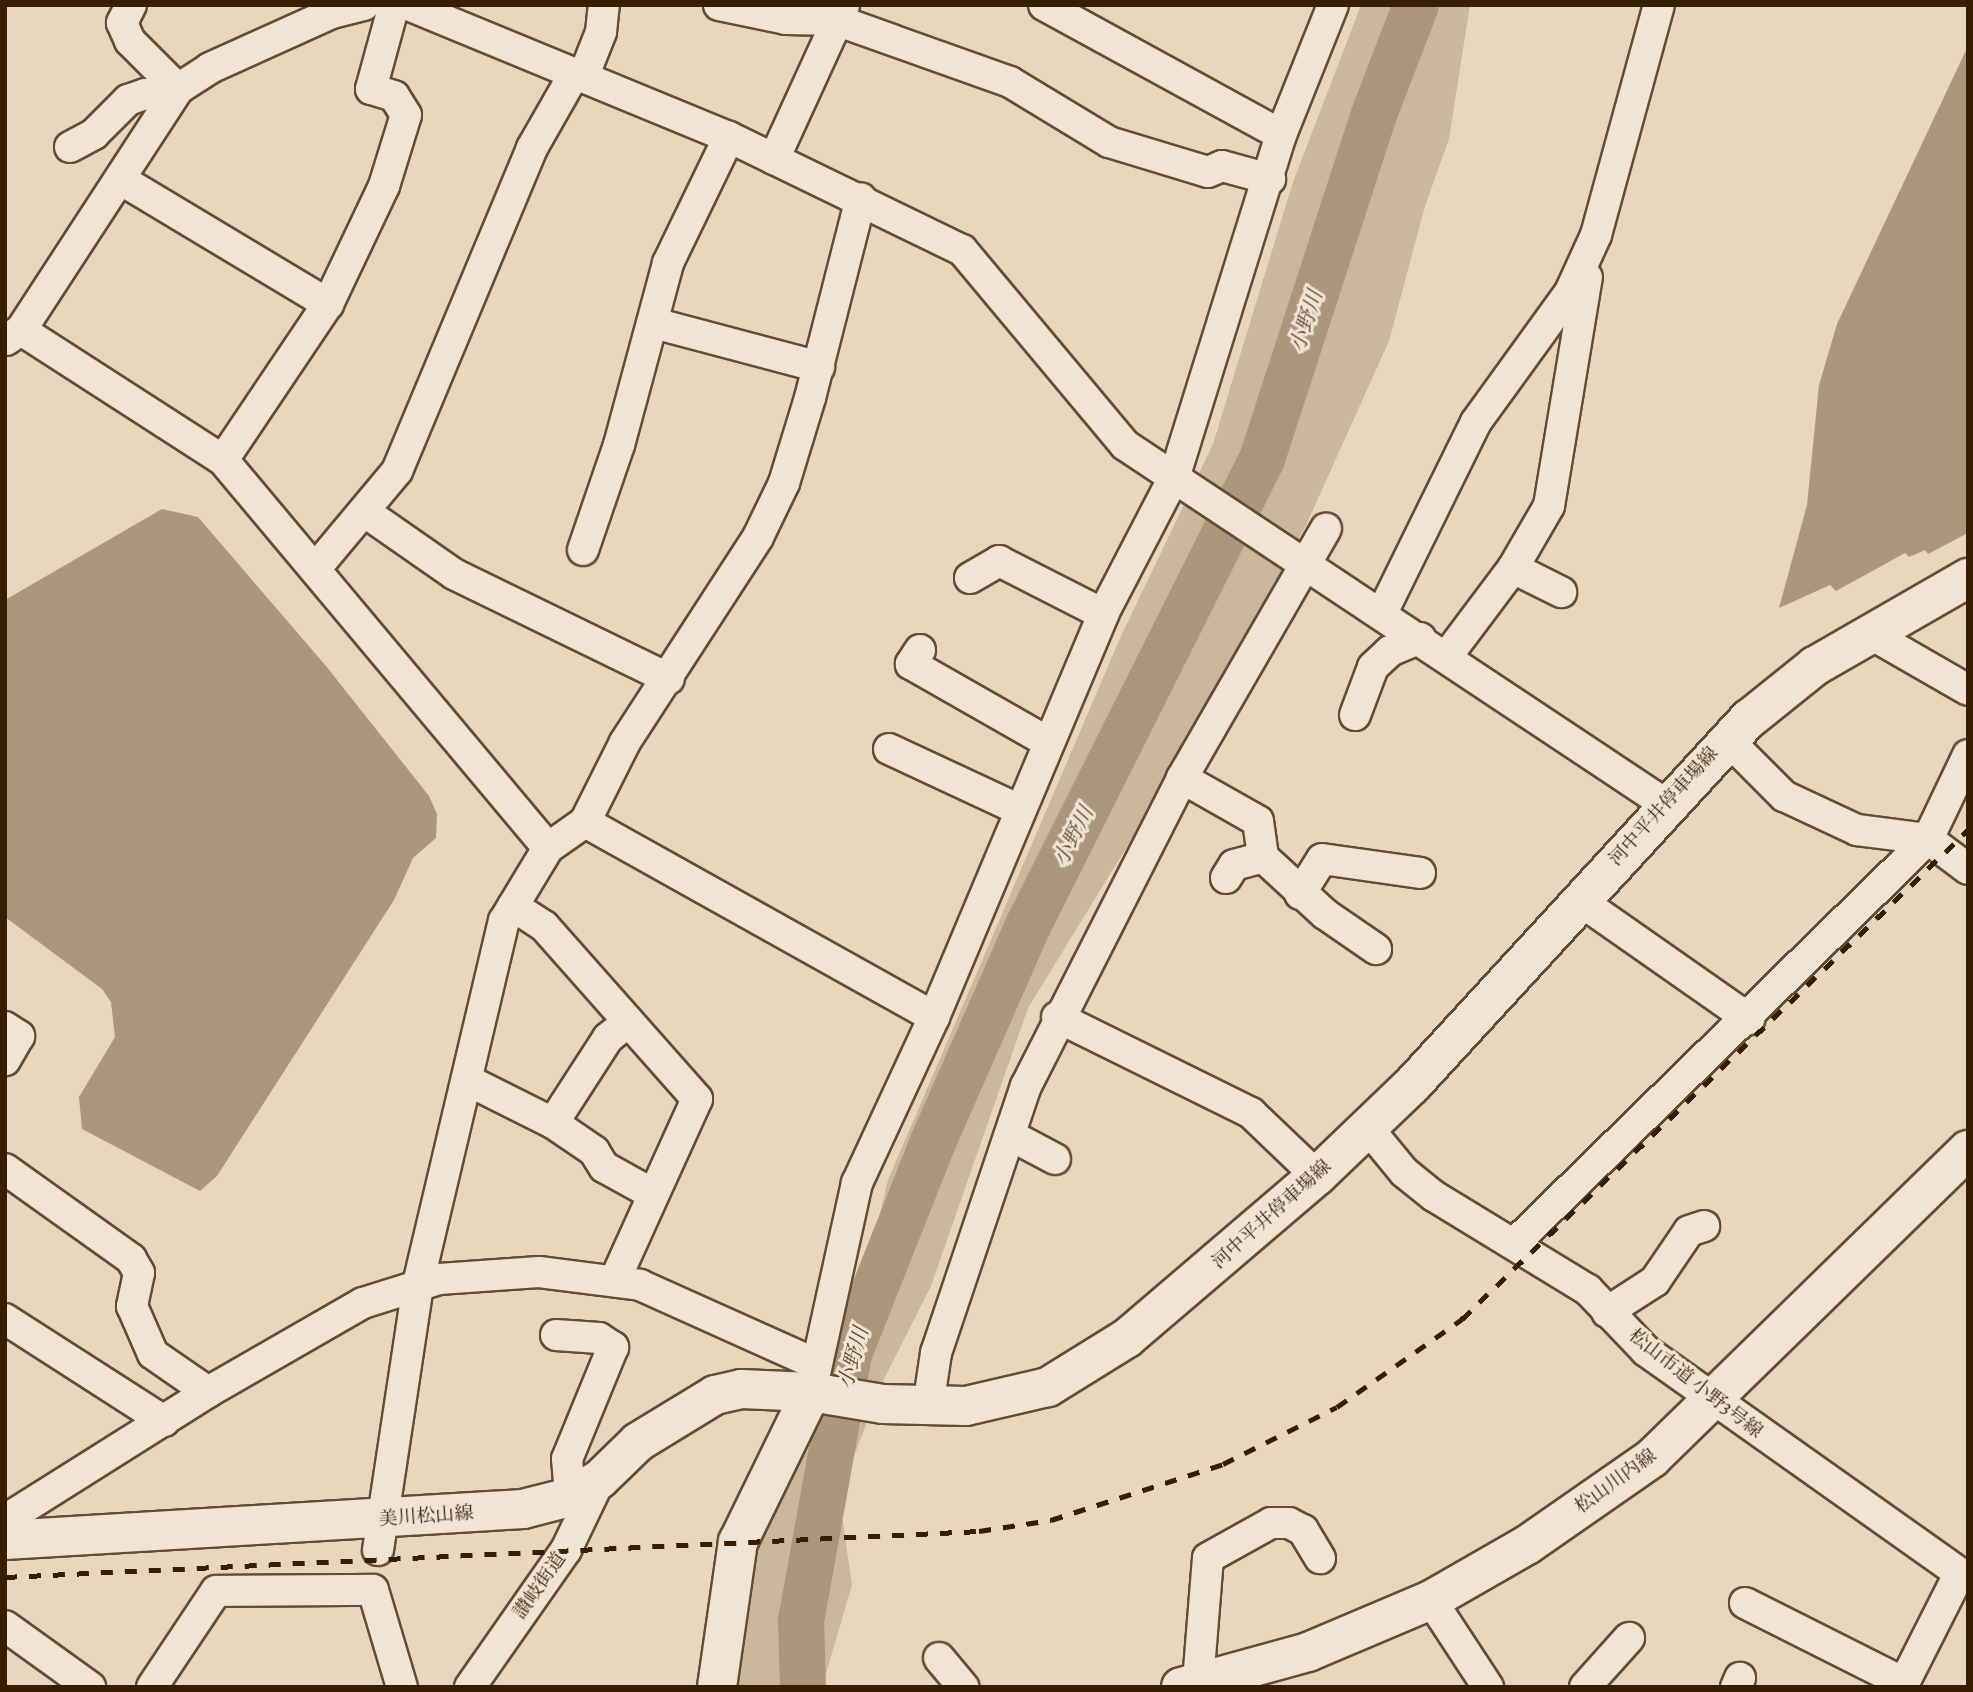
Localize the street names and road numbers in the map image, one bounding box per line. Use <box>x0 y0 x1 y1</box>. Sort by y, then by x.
street label: 河中平井停車場線 <box>1605 743 1723 871</box>
street label: 河中平井停車場線 <box>1208 1156 1336 1274</box>
street label: 松山市道 小野3号線 <box>1623 1325 1767 1443</box>
street label: 松山川内線 <box>1571 1445 1661 1519</box>
street label: 美川松山線 <box>378 1502 474 1532</box>
street label: 讃岐街道 <box>509 1548 571 1624</box>

